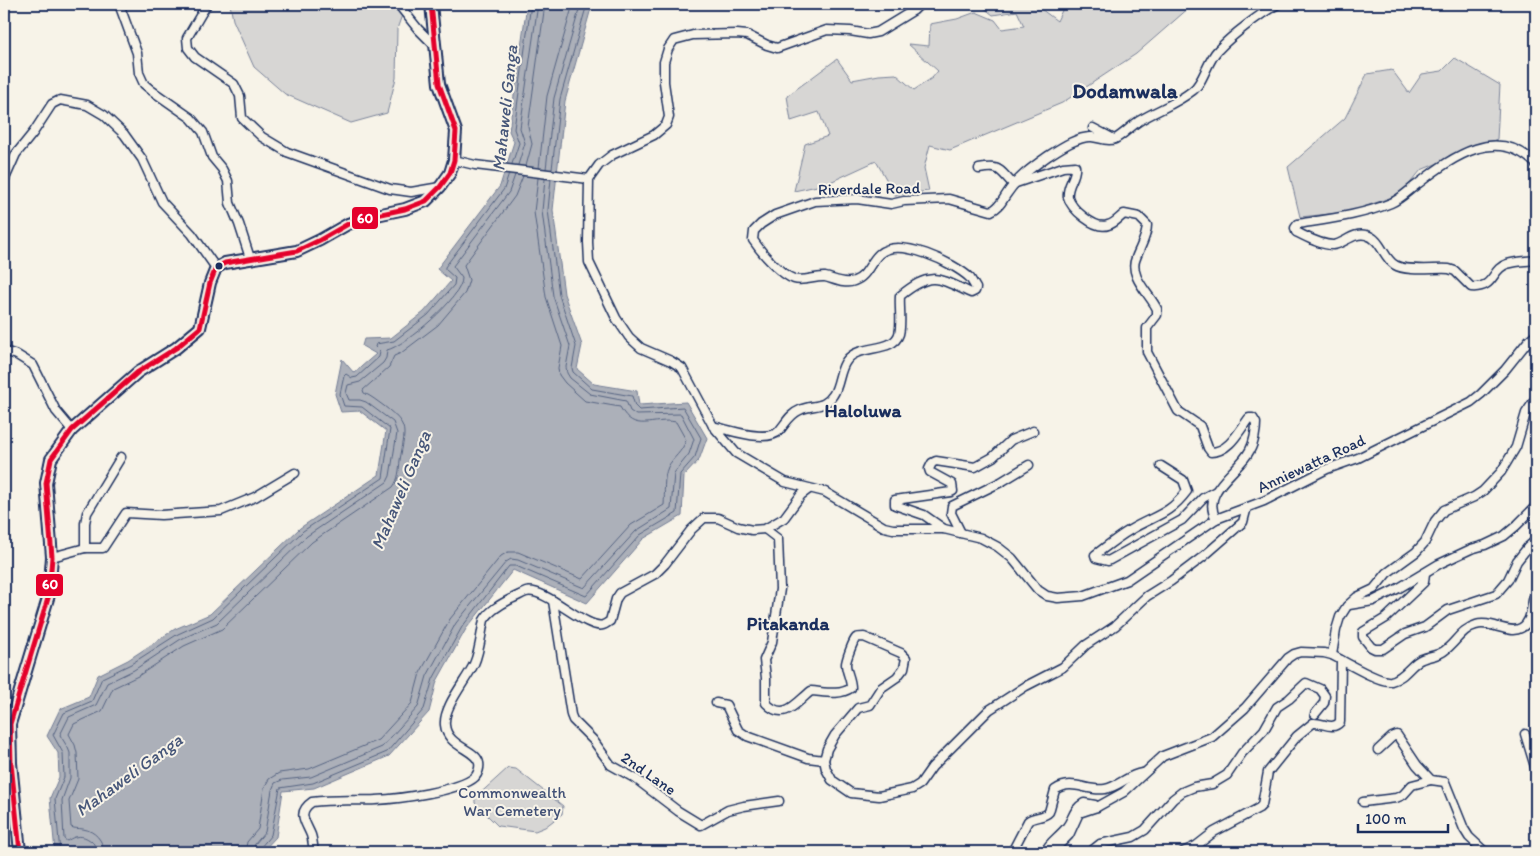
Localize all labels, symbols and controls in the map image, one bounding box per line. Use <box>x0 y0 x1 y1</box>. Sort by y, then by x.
water label: Mahaweli Ganga <box>487 43 523 172</box>
district label: Dodamwala <box>1072 78 1179 103</box>
street label: Riverdale Road <box>818 178 921 199</box>
line badge: 60 <box>351 206 379 230</box>
text: 60 <box>357 210 373 227</box>
unlabelled marker <box>214 261 224 271</box>
district label: Haloluwa <box>825 399 903 422</box>
water label: Mahaweli Ganga <box>366 427 436 553</box>
street label: Anniewatta Road <box>1254 430 1368 497</box>
line badge: 60 <box>35 573 64 597</box>
text: 60 <box>42 576 58 593</box>
district label: Pitakanda <box>747 612 831 635</box>
water label: Mahaweli Ganga <box>71 728 187 821</box>
street label: 2nd Lane <box>618 748 680 799</box>
park label: Commonwealth War Cemetery <box>458 783 566 820</box>
scale bar <box>1358 801 1448 833</box>
text: 100 m <box>1365 810 1407 828</box>

